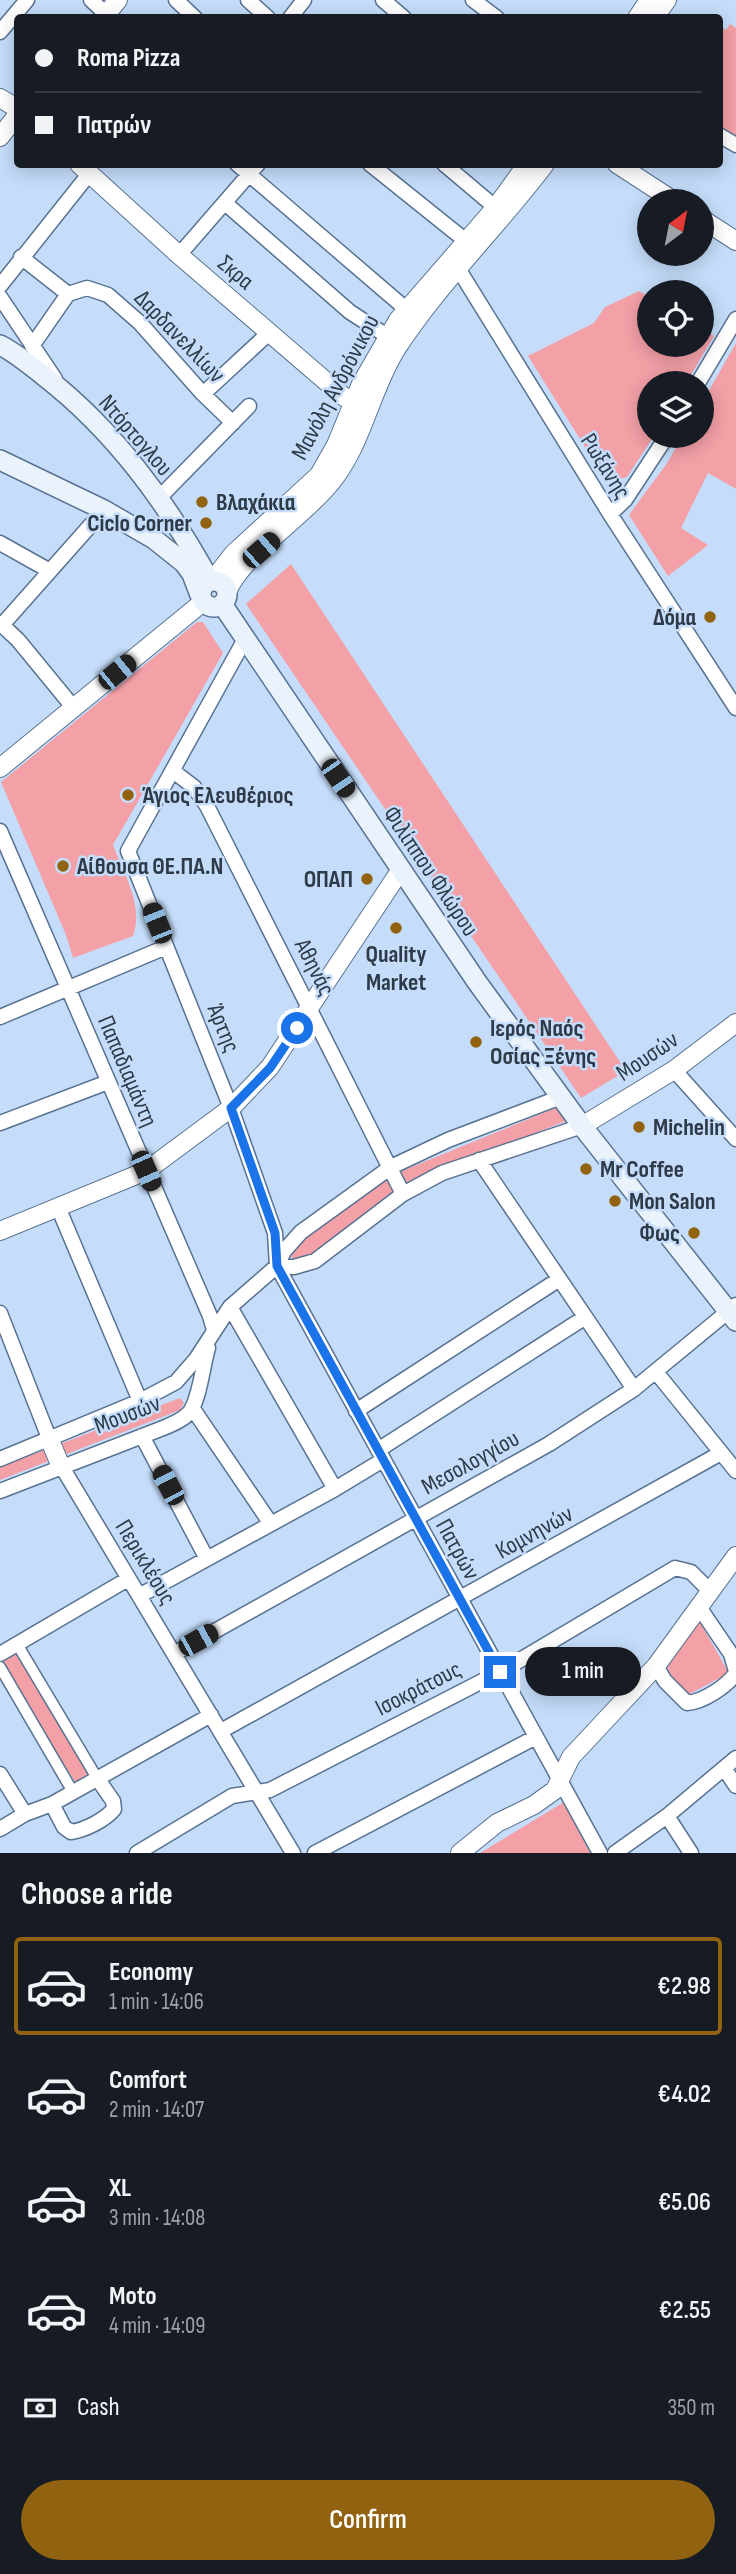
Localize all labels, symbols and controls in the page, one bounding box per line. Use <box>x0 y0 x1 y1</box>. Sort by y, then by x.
text: Roma Pizza <box>77 43 180 74</box>
text: Πατρών <box>77 110 151 141</box>
north arrow <box>637 189 714 266</box>
map controls <box>637 189 714 448</box>
street label: Σκρα <box>212 249 260 296</box>
button: locate <box>637 280 714 357</box>
street label: Δαρδανελλίων <box>128 284 231 389</box>
street label: Μανόλη Ανδρόνικου <box>285 310 386 465</box>
button: layers <box>637 371 714 448</box>
street label: Ντόρτογλου <box>92 389 179 482</box>
street label: Ρωξάνης <box>574 428 637 505</box>
place label: Βλαχάκια <box>216 488 296 517</box>
marker: Βλαχάκια <box>194 494 210 510</box>
place label: Ciclo Corner <box>87 509 193 538</box>
marker: Ciclo Corner <box>198 515 214 531</box>
car <box>239 528 284 572</box>
place label: Δόμα <box>653 603 697 632</box>
marker: Δόμα <box>702 609 718 625</box>
car <box>95 651 140 693</box>
car <box>318 755 359 801</box>
place label: Άγιος Ελευθέριος <box>142 781 294 810</box>
marker: Άγιος Ελευθέριος <box>120 787 136 803</box>
street label: Φιλίππου Φλώρου <box>376 801 485 942</box>
place label: Αίθουσα ΘΕ.ΠΑ.Ν <box>76 852 223 881</box>
marker: Αίθουσα ΘΕ.ΠΑ.Ν <box>55 858 71 874</box>
place label: ΟΠΑΠ <box>304 865 353 894</box>
marker: ΟΠΑΠ <box>359 871 375 887</box>
car <box>140 900 175 946</box>
marker: Quality Market <box>388 920 404 936</box>
street label: Αθηνάς <box>288 933 341 1001</box>
place label: Quality Market <box>366 940 426 997</box>
street label: Άρτης <box>201 1000 246 1057</box>
street label: Παπαδιαμάντη <box>91 1011 164 1131</box>
route start <box>281 1012 313 1044</box>
place label: Ιερός Ναός Οσίας Ξένης <box>490 1014 596 1071</box>
street label: Μουσών <box>611 1025 684 1088</box>
marker: Ιερός Ναός Οσίας Ξένης <box>468 1034 484 1050</box>
place label: Michelin <box>653 1113 725 1142</box>
marker: Michelin <box>631 1119 647 1135</box>
car <box>128 1148 165 1194</box>
place label: Mr Coffee <box>600 1155 684 1184</box>
marker: Mr Coffee <box>578 1161 594 1177</box>
place label: Mon Salon <box>629 1187 716 1216</box>
marker: Mon Salon <box>607 1193 623 1209</box>
place label: Φως <box>639 1219 680 1248</box>
marker: Φως <box>686 1225 702 1241</box>
street label: Μουσών <box>90 1389 164 1440</box>
street label: Μεσολογγίου <box>416 1424 524 1501</box>
car <box>149 1462 188 1508</box>
street label: Κομνηνών <box>491 1499 578 1565</box>
street label: Περικλέους <box>109 1514 182 1610</box>
street label: Πατρών <box>429 1514 486 1585</box>
car <box>175 1621 222 1659</box>
callout: 1 min <box>524 1648 640 1696</box>
street label: Ισοκράτους <box>370 1655 466 1722</box>
route end <box>484 1656 516 1688</box>
text: 1 min <box>562 1657 604 1685</box>
text: Choose a ride <box>21 1875 173 1914</box>
icon: car <box>25 1955 88 2018</box>
text: Economy <box>109 1957 193 1988</box>
text: €2.98 <box>657 1971 711 2002</box>
text: 1 min · 14:06 <box>109 1988 204 2016</box>
icon: car <box>25 2063 88 2126</box>
text: Comfort <box>109 2065 187 2096</box>
text: €4.02 <box>657 2079 711 2110</box>
text: 2 min · 14:07 <box>109 2096 204 2124</box>
icon: car <box>25 2171 88 2234</box>
text: XL <box>109 2173 131 2204</box>
text: €5.06 <box>658 2187 711 2218</box>
text: 3 min · 14:08 <box>109 2204 205 2232</box>
icon: car <box>25 2279 88 2342</box>
text: Moto <box>109 2281 157 2312</box>
text: €2.55 <box>659 2295 711 2326</box>
text: 4 min · 14:09 <box>109 2312 206 2340</box>
icon: cash <box>21 2389 59 2427</box>
text: Cash <box>77 2392 120 2423</box>
text: 350 m <box>667 2394 715 2422</box>
button: Confirm <box>21 2480 715 2560</box>

